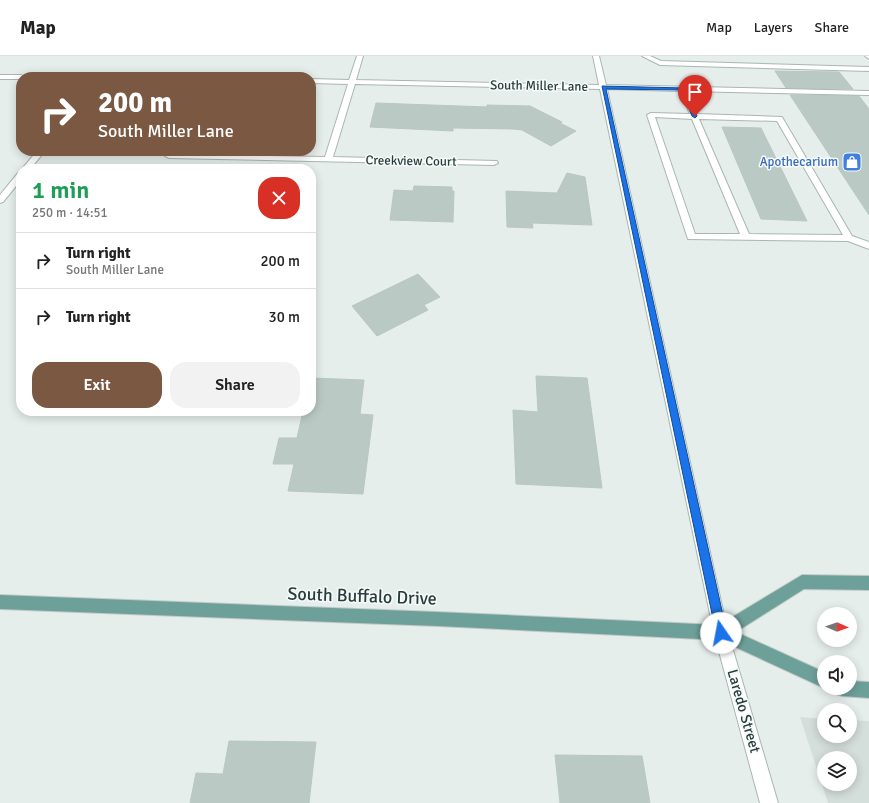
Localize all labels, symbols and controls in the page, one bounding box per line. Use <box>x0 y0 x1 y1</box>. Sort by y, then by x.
text: Map <box>20 16 56 40</box>
text: Map <box>706 19 732 36</box>
text: Layers <box>754 19 793 36</box>
text: Share <box>815 19 849 36</box>
pin <box>678 75 712 116</box>
street label: South Miller Lane <box>490 77 588 95</box>
icon: arrive <box>684 81 706 103</box>
text: 200 m <box>98 86 172 120</box>
icon: right <box>32 88 84 140</box>
text: South Miller Lane <box>98 120 234 142</box>
shop icon: Apothecarium <box>841 151 863 173</box>
street label: Creekview Court <box>365 152 457 170</box>
place label: Apothecarium <box>760 154 838 170</box>
text: 1 min <box>32 175 89 205</box>
button: close <box>258 177 300 219</box>
text: 250 m · 14:51 <box>32 205 108 221</box>
text: Turn right <box>66 244 131 262</box>
icon: right <box>32 250 54 272</box>
text: 200 m <box>260 252 300 270</box>
text: South Miller Lane <box>66 262 164 278</box>
icon: right <box>32 306 54 328</box>
text: Turn right <box>66 308 131 326</box>
text: 30 m <box>269 308 300 326</box>
button: Exit <box>32 362 162 408</box>
button: Share <box>170 362 300 408</box>
street label: South Buffalo Drive <box>287 582 437 610</box>
north arrow <box>817 607 857 647</box>
map controls <box>817 607 857 791</box>
position arrow <box>700 612 742 654</box>
button: sound <box>817 655 857 695</box>
street label: Laredo Street <box>723 667 765 755</box>
button: search <box>817 703 857 743</box>
button: layers <box>817 751 857 791</box>

